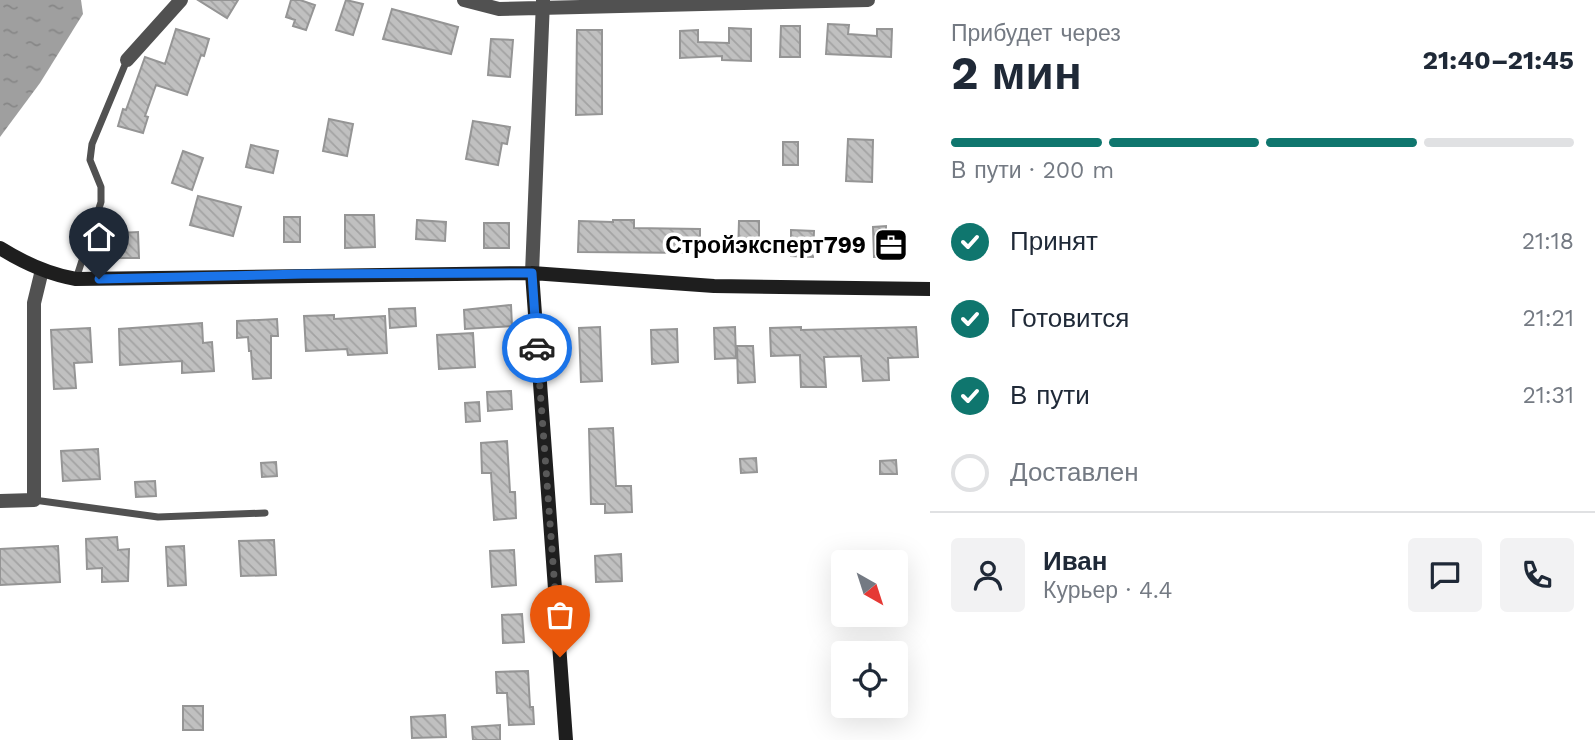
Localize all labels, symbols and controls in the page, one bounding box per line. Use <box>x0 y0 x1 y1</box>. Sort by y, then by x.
text: Прибудет через <box>951 20 1121 47</box>
text: 21:40–21:45 <box>1423 45 1574 75</box>
text: 2 мин <box>951 46 1082 100</box>
text: В пути · 200 m <box>951 157 1114 184</box>
pin <box>69 207 129 279</box>
icon: home <box>80 218 118 256</box>
icon: check <box>951 223 989 261</box>
office icon: Стройэксперт799 <box>872 226 910 264</box>
text: Принят <box>1010 226 1098 256</box>
text: 21:18 <box>1522 228 1574 255</box>
place label: Стройэксперт799 <box>665 232 866 259</box>
icon: check <box>951 300 989 338</box>
text: Готовится <box>1010 303 1129 333</box>
text: 21:21 <box>1522 305 1574 332</box>
courier <box>502 313 572 383</box>
icon: car <box>518 329 556 367</box>
icon: check <box>951 377 989 415</box>
text: В пути <box>1010 380 1090 410</box>
text: 21:31 <box>1522 382 1574 409</box>
text: Доставлен <box>1010 457 1139 487</box>
button: person <box>951 538 1025 612</box>
button: chat <box>1408 538 1482 612</box>
button: phone <box>1500 538 1574 612</box>
text: Иван <box>1043 546 1108 576</box>
north arrow <box>831 550 908 626</box>
map controls <box>831 550 908 718</box>
text: Курьер · 4.4 <box>1043 577 1173 604</box>
pin <box>530 585 590 657</box>
icon: bag <box>541 596 579 634</box>
button: locate <box>831 641 908 718</box>

